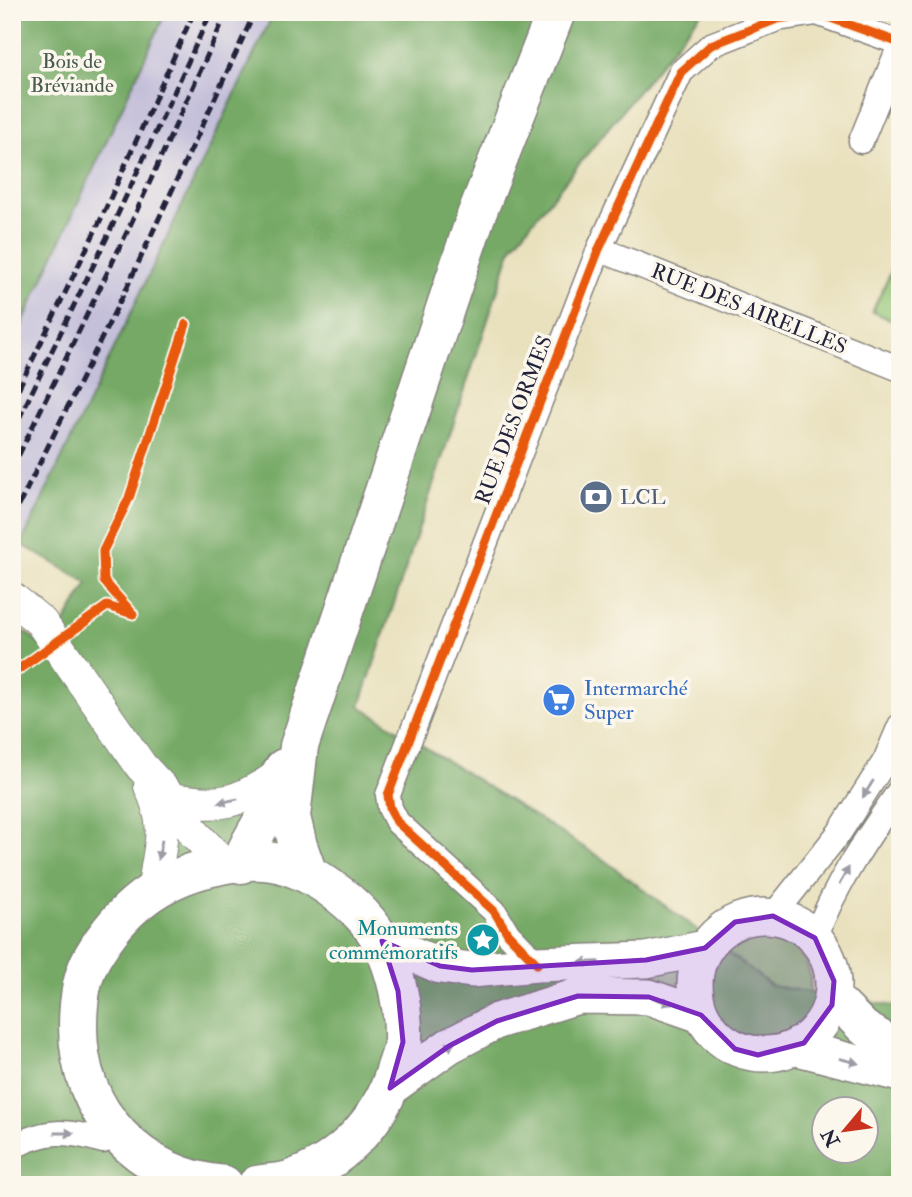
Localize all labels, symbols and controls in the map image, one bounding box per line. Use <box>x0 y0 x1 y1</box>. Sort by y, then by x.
park label: Bois de Bréviande <box>30 48 114 99</box>
street label: RUE DES AIRELLES <box>647 257 851 361</box>
street label: RUE DES ORMES <box>469 332 559 508</box>
bank icon: LCL <box>577 478 615 516</box>
place label: LCL <box>620 484 666 511</box>
place label: Intermarché Super <box>584 675 688 726</box>
supermarket icon: Intermarché Super <box>540 681 578 719</box>
one-way arrow <box>861 779 874 798</box>
one-way arrow <box>217 795 239 806</box>
one-way arrow <box>154 839 165 861</box>
one-way arrow <box>838 866 850 886</box>
place label: Monuments commémoratifs <box>329 915 458 966</box>
place icon: Monuments commémoratifs <box>464 921 502 959</box>
one-way arrow <box>578 957 600 968</box>
one-way arrow <box>651 996 672 1007</box>
one-way arrow <box>436 1042 456 1055</box>
one-way arrow <box>838 1057 859 1067</box>
north arrow <box>810 1096 880 1166</box>
text: N <box>816 1124 846 1152</box>
one-way arrow <box>54 1127 76 1139</box>

